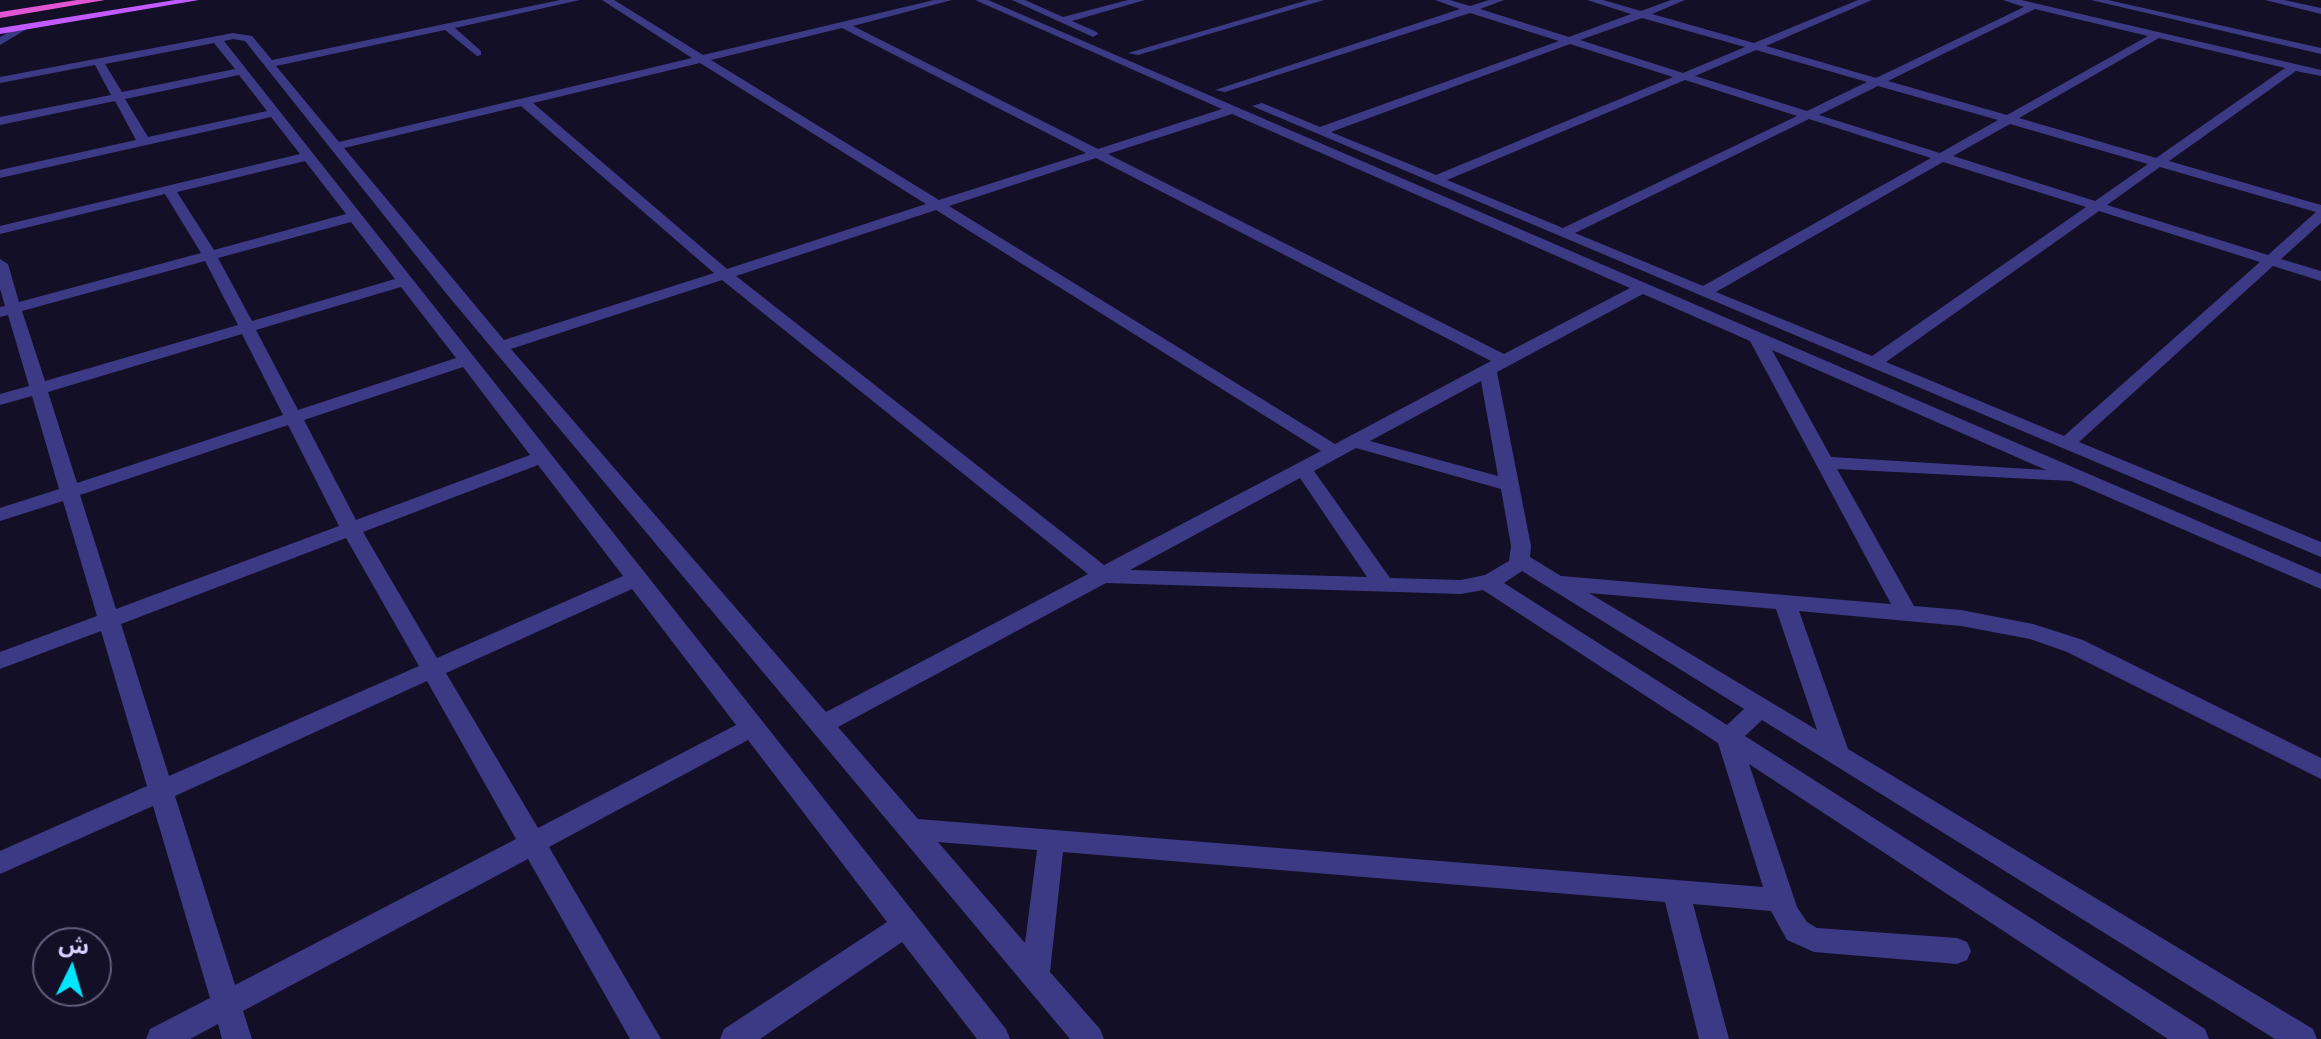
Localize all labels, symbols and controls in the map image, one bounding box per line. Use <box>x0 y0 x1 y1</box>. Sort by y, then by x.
north arrow <box>32 927 112 1007</box>
text: ش <box>58 930 90 959</box>

